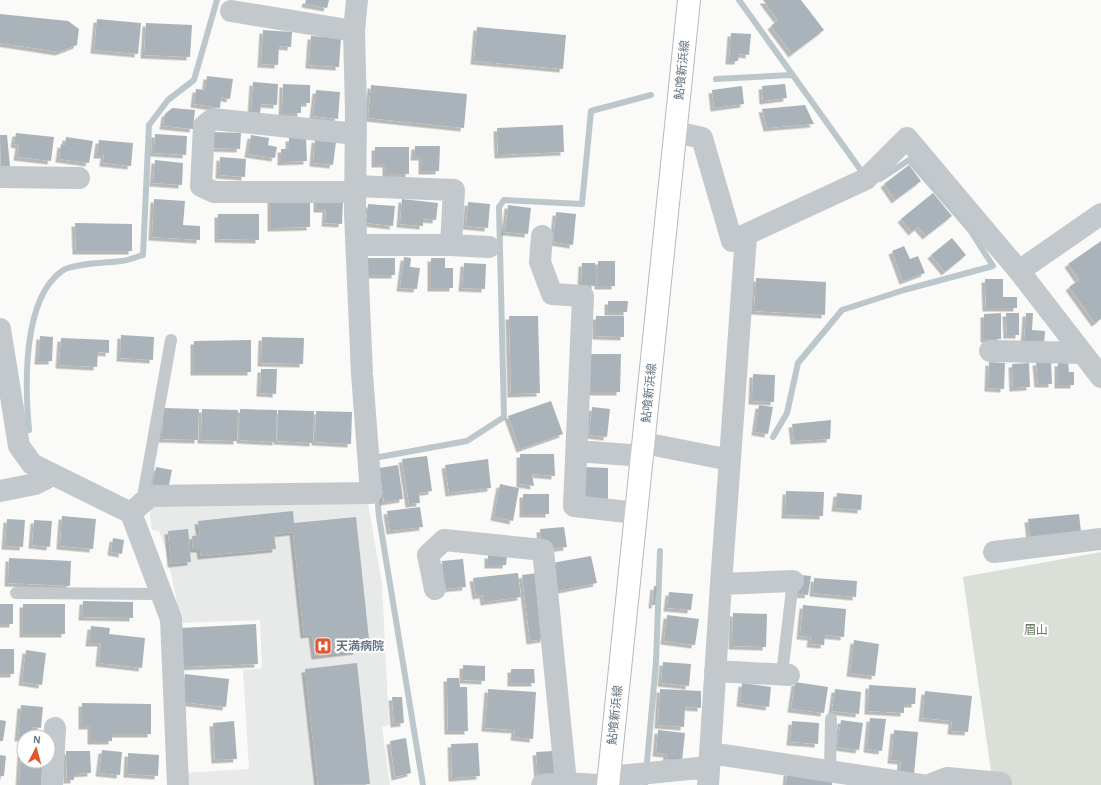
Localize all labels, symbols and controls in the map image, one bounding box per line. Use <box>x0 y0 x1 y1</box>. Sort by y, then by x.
street label: 鮎喰新浜線 <box>672 39 691 100</box>
street label: 鮎喰新浜線 <box>639 362 658 423</box>
park label: 眉山 <box>1024 624 1048 636</box>
hospital icon: 天満病院 <box>313 636 333 656</box>
place label: 天満病院 <box>336 639 384 652</box>
street label: 鮎喰新浜線 <box>605 684 624 745</box>
north arrow <box>16 729 56 769</box>
text: N <box>33 734 41 745</box>

